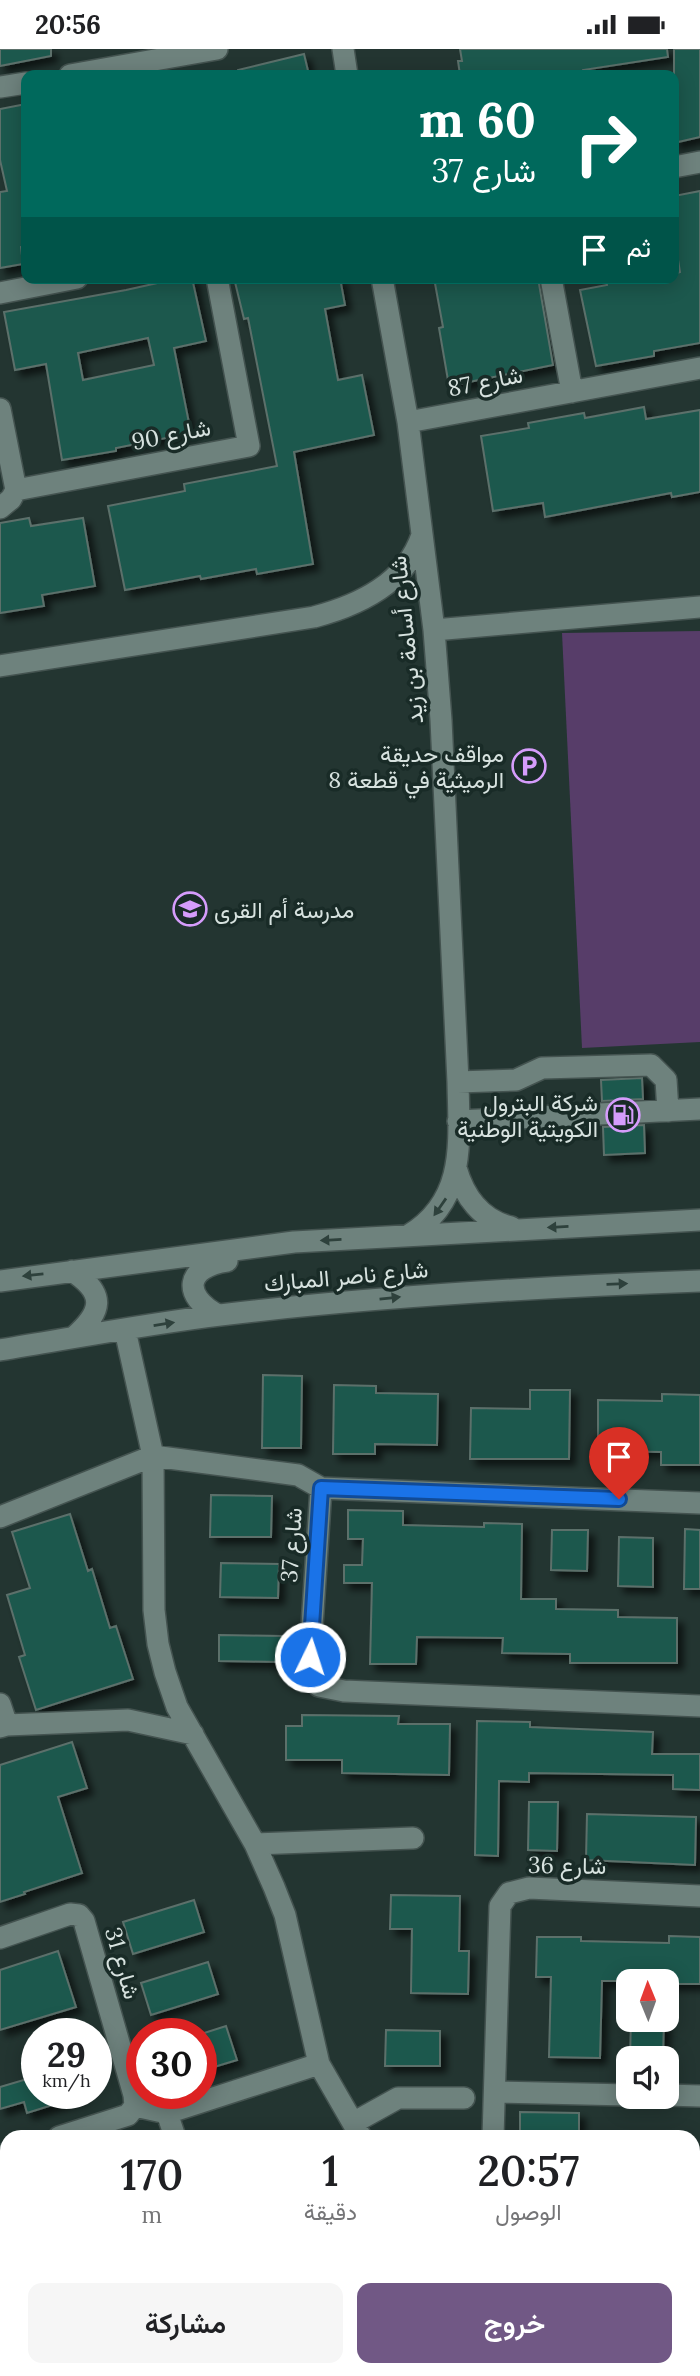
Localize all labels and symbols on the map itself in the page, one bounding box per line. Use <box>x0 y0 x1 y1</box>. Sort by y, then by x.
street label: شارع 87 <box>445 360 525 404</box>
street label: شارع 90 <box>129 412 213 458</box>
street label: شارع أسامة بن زيد <box>383 554 431 725</box>
place label: مواقف حديقة الرميثية في قطعة 8 <box>328 739 504 799</box>
parking icon: مواقف حديقة الرميثية في قطعة 8 <box>510 747 548 785</box>
school or university icon: مدرسة أم القرى <box>171 890 209 928</box>
place label: مدرسة أم القرى <box>214 895 354 925</box>
place label: شركة البترول الكويتية الوطنية <box>457 1088 598 1144</box>
fuel station icon: شركة البترول الكويتية الوطنية <box>604 1096 642 1134</box>
one-way arrow <box>433 1198 447 1216</box>
one-way arrow <box>547 1222 569 1233</box>
one-way arrow <box>320 1234 342 1245</box>
street label: شارع ناصر المبارك <box>263 1254 430 1300</box>
one-way arrow <box>21 1270 43 1281</box>
one-way arrow <box>606 1279 628 1290</box>
one-way arrow <box>379 1292 401 1303</box>
one-way arrow <box>153 1318 175 1329</box>
pin <box>589 1427 649 1499</box>
street label: شارع 37 <box>274 1506 310 1584</box>
position arrow <box>273 1620 347 1694</box>
street label: شارع 36 <box>528 1850 606 1882</box>
street label: شارع 31 <box>97 1924 147 2003</box>
north arrow <box>616 1969 679 2032</box>
speed limit sign: 30 <box>126 2018 217 2109</box>

